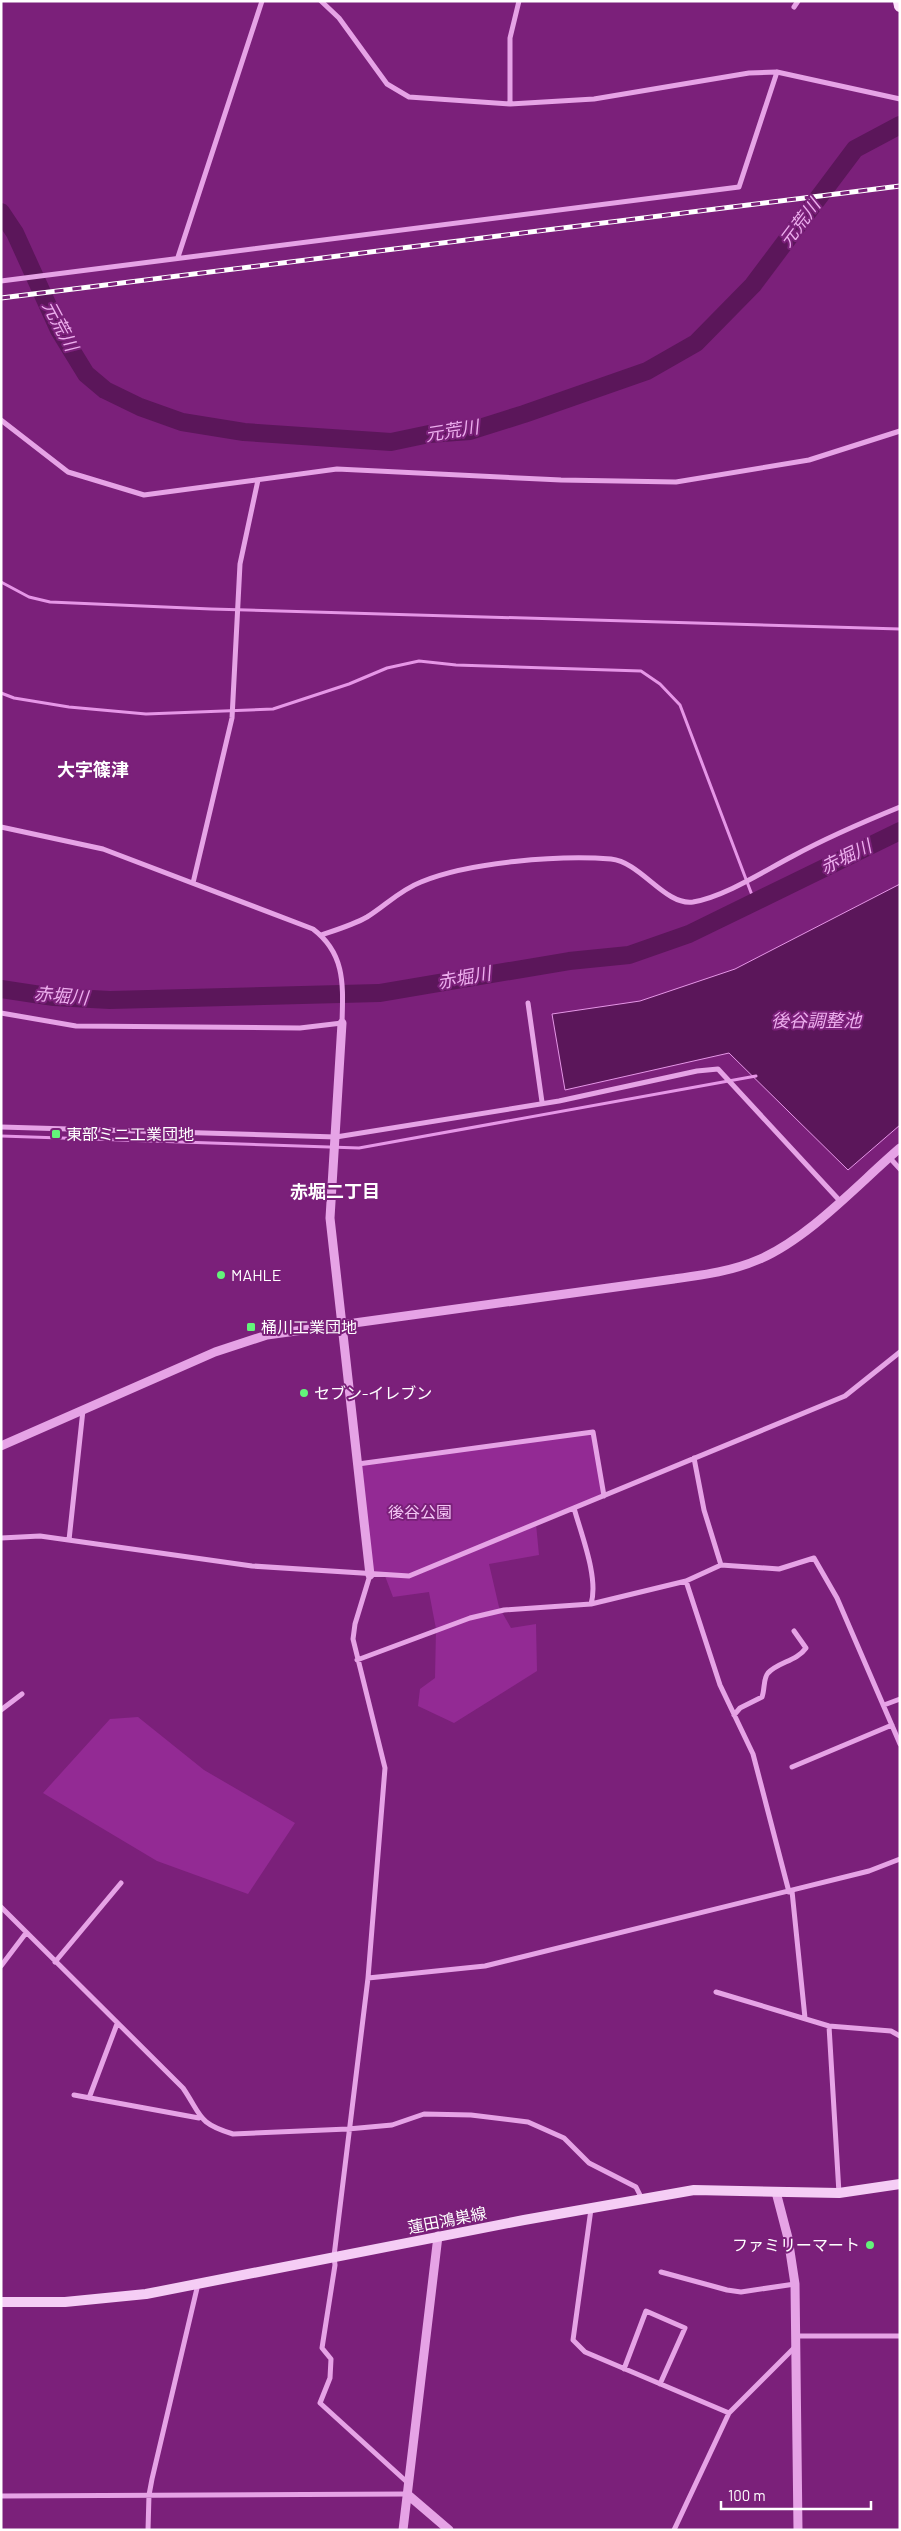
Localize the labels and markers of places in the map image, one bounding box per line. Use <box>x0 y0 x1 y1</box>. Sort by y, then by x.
place label: 東部ミニ工業団地 <box>66 1124 194 1143</box>
marker: 東部ミニ工業団地 <box>50 1128 62 1140</box>
place label: MAHLE <box>231 1265 281 1284</box>
marker: MAHLE <box>215 1269 227 1281</box>
place label: 桶川工業団地 <box>261 1317 357 1336</box>
marker: 桶川工業団地 <box>245 1321 257 1333</box>
place label: セブン-イレブン <box>314 1383 432 1402</box>
marker: セブン-イレブン <box>298 1387 310 1399</box>
place label: ファミリーマート <box>732 2235 860 2254</box>
marker: ファミリーマート <box>864 2239 876 2251</box>

